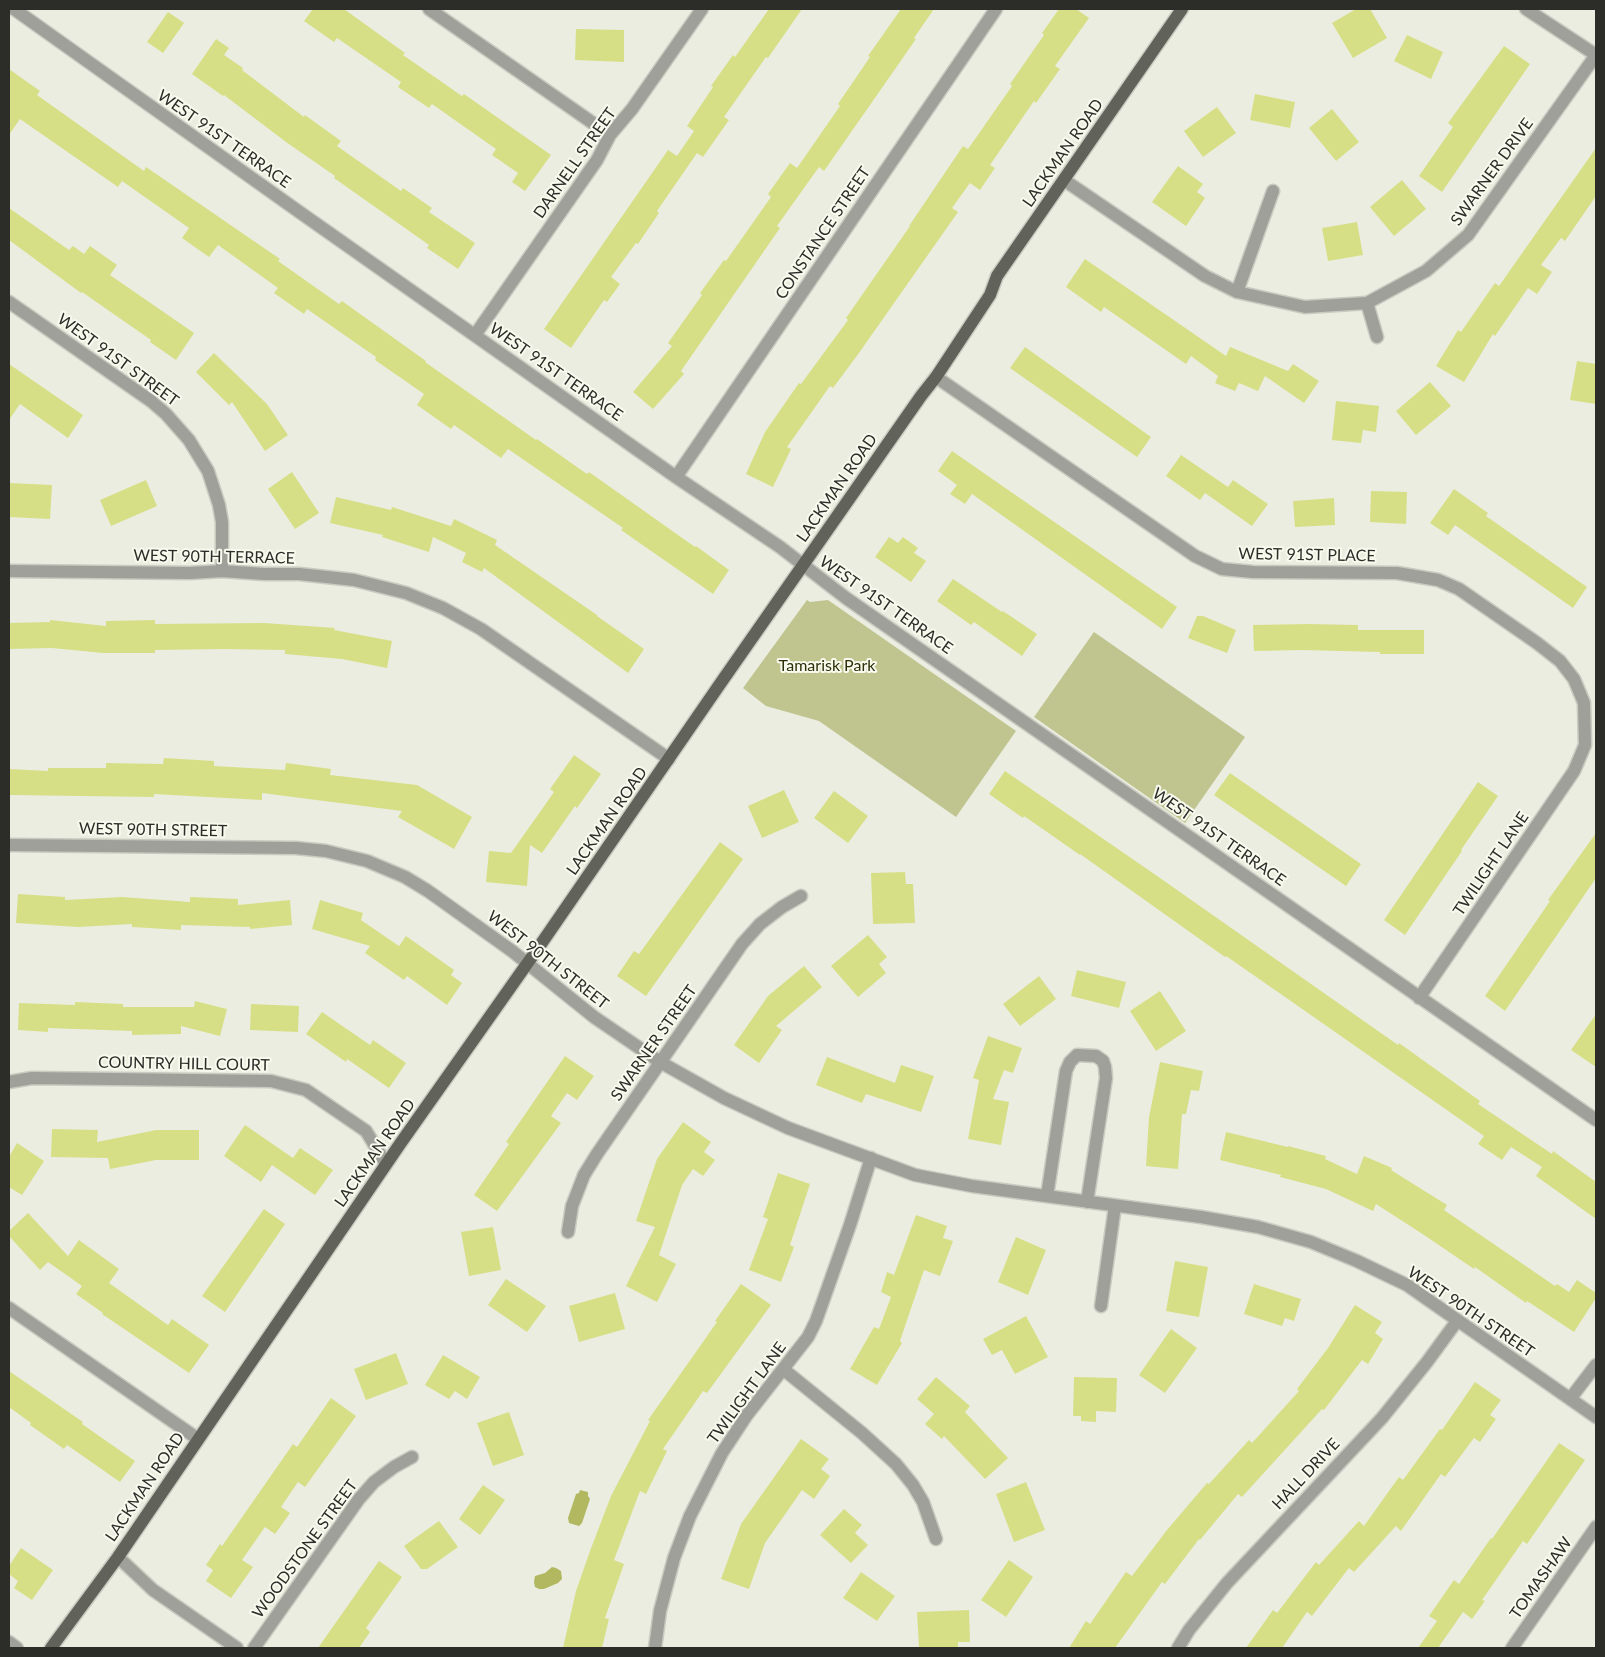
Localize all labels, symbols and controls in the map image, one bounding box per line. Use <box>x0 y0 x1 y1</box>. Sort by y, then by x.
street label: WEST 91ST TERRACE <box>154 86 294 192</box>
street label: LACKMAN ROAD <box>1019 95 1107 211</box>
street label: DARNELL STREET <box>530 104 620 222</box>
street label: SWARNER DRIVE <box>1447 115 1537 229</box>
street label: CONSTANCE STREET <box>772 163 874 303</box>
street label: WEST 91ST STREET <box>54 310 182 410</box>
street label: WEST 91ST TERRACE <box>486 319 626 425</box>
street label: LACKMAN ROAD <box>793 430 881 546</box>
street label: WEST 91ST PLACE <box>1238 544 1376 566</box>
street label: WEST 90TH TERRACE <box>133 546 295 568</box>
street label: WEST 91ST TERRACE <box>816 552 956 658</box>
park label: Tamarisk Park <box>779 656 875 676</box>
street label: LACKMAN ROAD <box>563 763 651 879</box>
street label: WEST 91ST TERRACE <box>1149 784 1289 890</box>
street label: TWILIGHT LANE <box>1449 808 1533 920</box>
street label: WEST 90TH STREET <box>79 819 227 841</box>
street label: WEST 90TH STREET <box>484 907 612 1013</box>
street label: SWARNER STREET <box>607 981 701 1105</box>
street label: COUNTRY HILL COURT <box>98 1053 270 1075</box>
street label: LACKMAN ROAD <box>331 1095 419 1211</box>
street label: WEST 90TH STREET <box>1404 1263 1538 1361</box>
street label: TWILIGHT LANE <box>704 1338 790 1448</box>
street label: LACKMAN ROAD <box>101 1429 189 1545</box>
street label: HALL DRIVE <box>1268 1434 1344 1514</box>
street label: WOODSTONE STREET <box>248 1476 362 1622</box>
street label: TOMASHAW <box>1506 1534 1576 1622</box>

